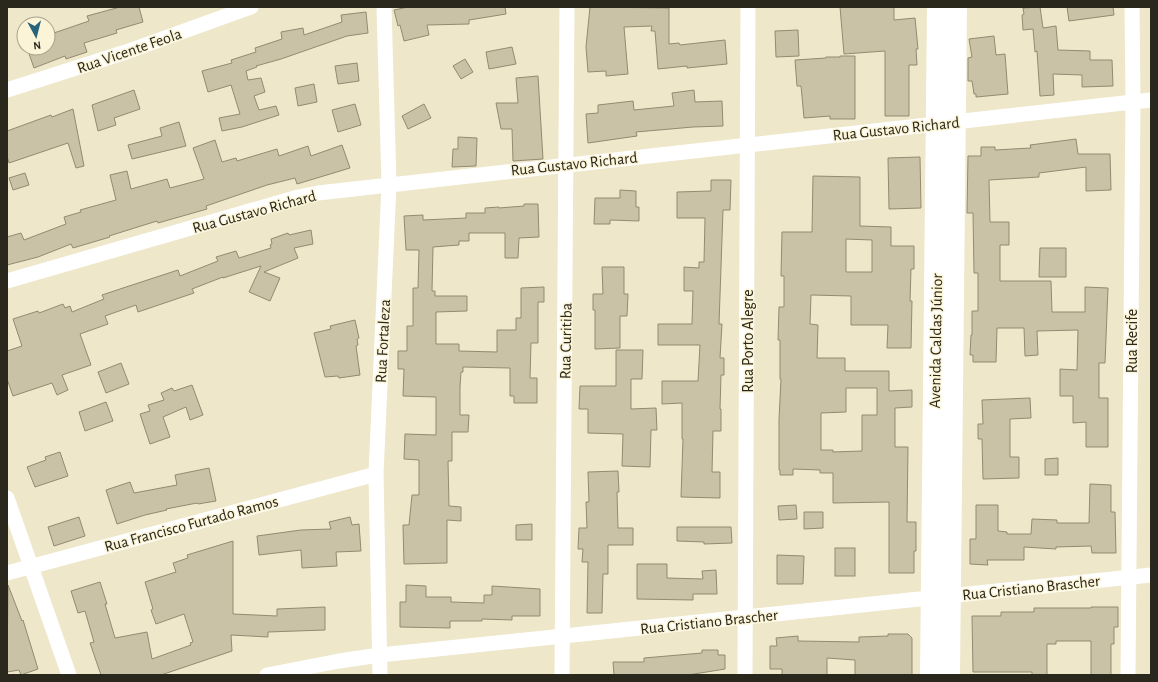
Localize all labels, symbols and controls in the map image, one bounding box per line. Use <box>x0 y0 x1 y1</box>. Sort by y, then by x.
north arrow <box>16 16 56 56</box>
street label: Rua Vicente Feola <box>75 26 184 76</box>
text: N <box>33 40 42 51</box>
street label: Rua Gustavo Richard <box>832 114 960 144</box>
street label: Rua Gustavo Richard <box>510 149 638 179</box>
street label: Rua Gustavo Richard <box>191 188 318 236</box>
street label: Avenida Caldas Júnior <box>927 273 945 409</box>
street label: Rua Porto Alegre <box>740 289 756 393</box>
street label: Rua Fortaleza <box>373 299 393 383</box>
street label: Rua Curitiba <box>557 303 575 379</box>
street label: Rua Recife <box>1124 309 1140 373</box>
street label: Rua Francisco Furtado Ramos <box>103 493 280 555</box>
street label: Rua Cristiano Brascher <box>961 573 1102 603</box>
street label: Rua Cristiano Brascher <box>639 607 780 637</box>

